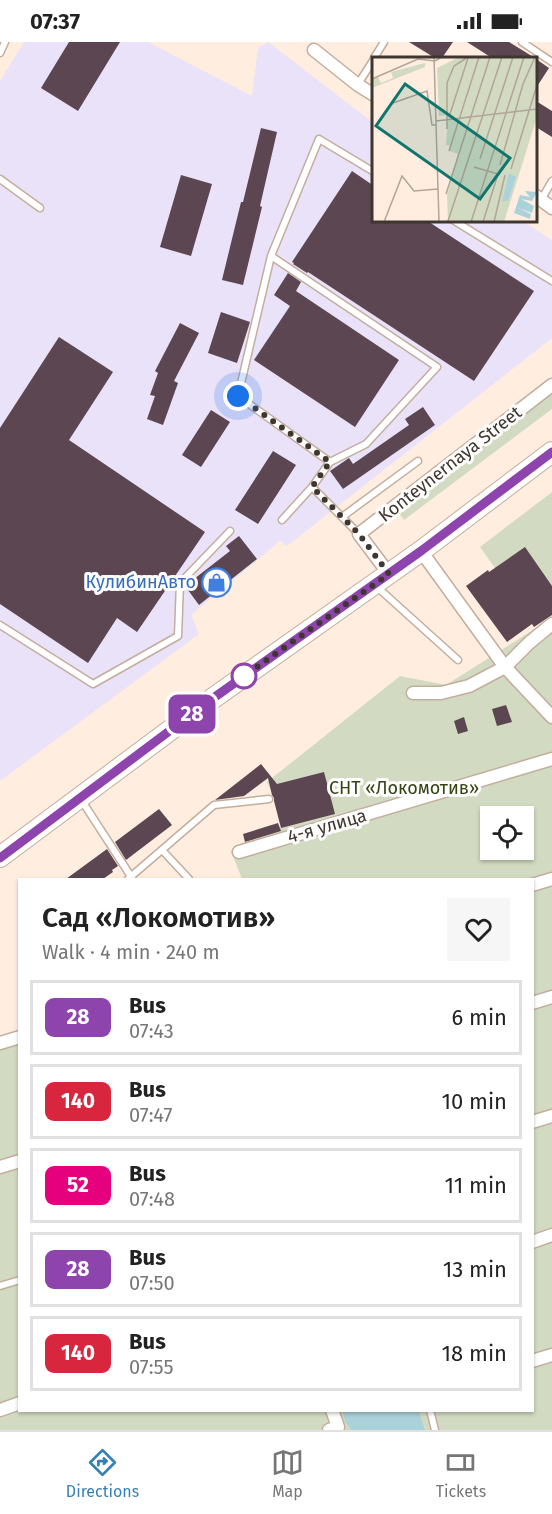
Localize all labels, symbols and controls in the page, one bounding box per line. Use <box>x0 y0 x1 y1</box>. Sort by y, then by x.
text: 07:37 <box>30 8 80 35</box>
inset map <box>372 57 537 222</box>
your location <box>223 381 253 411</box>
street label: Konteynernaya Street <box>374 401 526 527</box>
shop icon: КулибинАвто <box>201 566 233 598</box>
place label: КулибинАвто <box>86 571 196 593</box>
unlabelled marker <box>231 663 257 689</box>
line badge: 28 <box>165 694 219 734</box>
text: 28 <box>180 701 204 727</box>
park label: СНТ «Локомотив» <box>329 777 479 799</box>
street label: 4-я улица <box>285 804 369 848</box>
map controls <box>480 806 534 860</box>
button: locate <box>480 806 534 860</box>
button: heart <box>447 898 510 961</box>
text: Сад «Локомотив» <box>42 901 275 934</box>
text: Walk · 4 min · 240 m <box>42 940 220 964</box>
text: Bus <box>129 992 166 1019</box>
text: 28 <box>66 1004 90 1030</box>
text: 6 min <box>451 1004 507 1031</box>
text: 07:43 <box>129 1019 174 1043</box>
text: Bus <box>129 1076 166 1103</box>
text: 140 <box>61 1088 95 1114</box>
text: 10 min <box>441 1088 507 1115</box>
text: 07:47 <box>129 1103 172 1127</box>
text: Bus <box>129 1160 166 1187</box>
text: 52 <box>67 1172 89 1198</box>
text: 11 min <box>444 1172 507 1199</box>
text: 07:48 <box>129 1187 175 1211</box>
text: Bus <box>129 1244 166 1271</box>
text: 28 <box>66 1256 90 1282</box>
text: 13 min <box>443 1256 507 1283</box>
text: 07:50 <box>129 1271 175 1295</box>
text: Bus <box>129 1328 166 1355</box>
text: 140 <box>61 1340 95 1366</box>
text: 18 min <box>442 1340 507 1367</box>
text: 07:55 <box>129 1355 173 1379</box>
tab: Directions <box>66 1446 139 1501</box>
tab: Map <box>271 1446 304 1501</box>
tab: Tickets <box>436 1446 486 1501</box>

